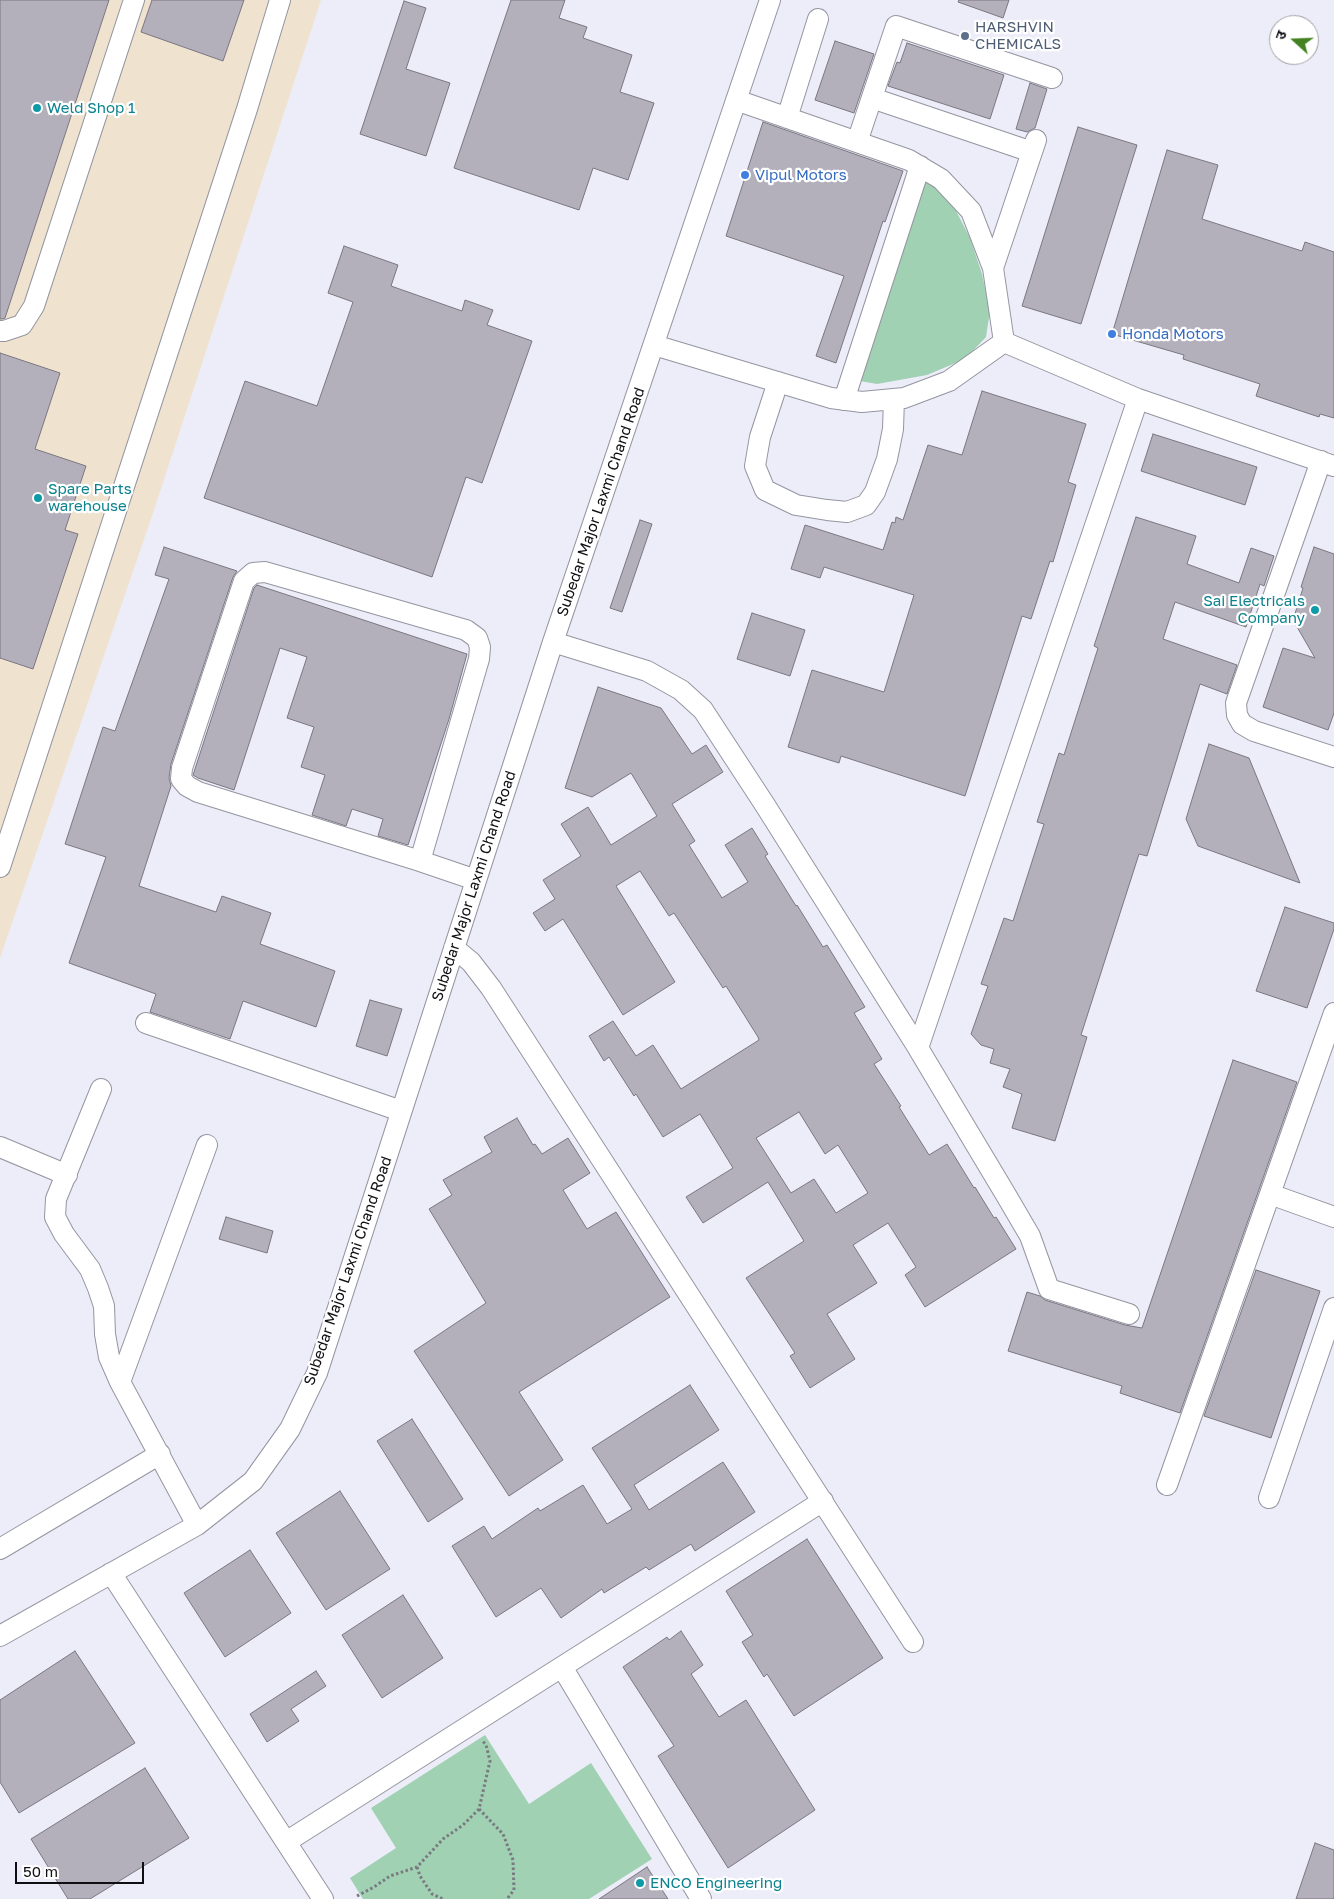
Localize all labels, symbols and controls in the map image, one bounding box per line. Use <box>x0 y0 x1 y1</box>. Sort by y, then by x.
north arrow <box>1269 15 1319 65</box>
place label: HARSHVIN CHEMICALS <box>975 18 1061 53</box>
text: उ <box>1271 28 1290 42</box>
marker: HARSHVIN CHEMICALS <box>959 30 971 42</box>
place label: Weld Shop 1 <box>47 99 135 117</box>
marker: Weld Shop 1 <box>31 102 43 114</box>
place label: Vipul Motors <box>755 166 847 184</box>
marker: Vipul Motors <box>739 169 751 181</box>
place label: Honda Motors <box>1122 325 1224 343</box>
marker: Honda Motors <box>1106 328 1118 340</box>
street label: Subedar Major Laxmi Chand Road <box>553 385 649 619</box>
place label: Spare Parts warehouse <box>48 480 132 515</box>
marker: Spare Parts warehouse <box>32 492 44 504</box>
place label: Sai Electricals Company <box>1203 592 1305 627</box>
marker: Sai Electricals Company <box>1309 604 1321 616</box>
street label: Subedar Major Laxmi Chand Road <box>428 769 520 1003</box>
street label: Subedar Major Laxmi Chand Road <box>300 1154 396 1388</box>
scale bar <box>18 1852 146 1884</box>
text: 50 m <box>23 1862 58 1880</box>
place label: ENCO Engineering <box>650 1874 782 1892</box>
marker: ENCO Engineering <box>634 1877 646 1889</box>

